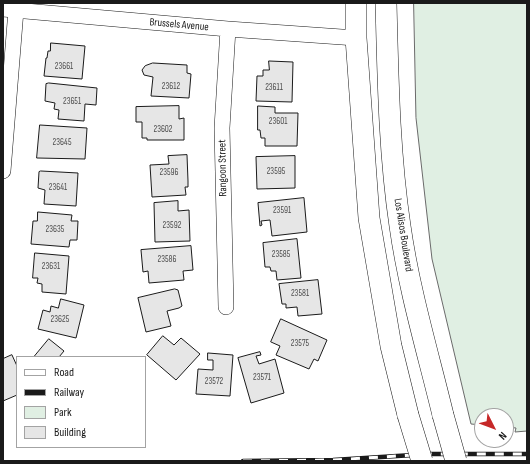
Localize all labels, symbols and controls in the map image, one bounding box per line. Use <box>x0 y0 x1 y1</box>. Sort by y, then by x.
street label: Brussels Avenue <box>149 16 209 34</box>
house number: 23661 <box>55 62 73 72</box>
house number: 23612 <box>162 82 180 92</box>
house number: 23611 <box>265 83 283 93</box>
house number: 23651 <box>63 97 81 107</box>
house number: 23601 <box>269 117 287 127</box>
house number: 23602 <box>153 125 173 135</box>
house number: 23645 <box>53 138 71 148</box>
street label: Rangoon Street <box>216 139 230 197</box>
house number: 23595 <box>267 167 285 177</box>
house number: 23596 <box>159 168 179 178</box>
house number: 23641 <box>49 183 67 193</box>
street label: Los Alisos Boulevard <box>391 197 415 273</box>
house number: 23591 <box>273 206 291 216</box>
house number: 23592 <box>163 221 181 231</box>
house number: 23635 <box>46 225 64 235</box>
house number: 23585 <box>272 250 290 260</box>
house number: 23586 <box>158 255 176 265</box>
house number: 23631 <box>42 262 60 272</box>
house number: 23581 <box>291 289 309 299</box>
house number: 23625 <box>51 315 69 325</box>
house number: 23575 <box>291 339 309 349</box>
legend <box>16 356 146 448</box>
text: Road <box>54 365 74 380</box>
house number: 23571 <box>253 373 271 383</box>
house number: 23572 <box>205 377 223 387</box>
text: Railway <box>54 385 84 400</box>
text: Park <box>54 405 72 420</box>
north arrow <box>474 408 514 448</box>
text: Building <box>54 425 86 440</box>
text: N <box>496 429 509 442</box>

